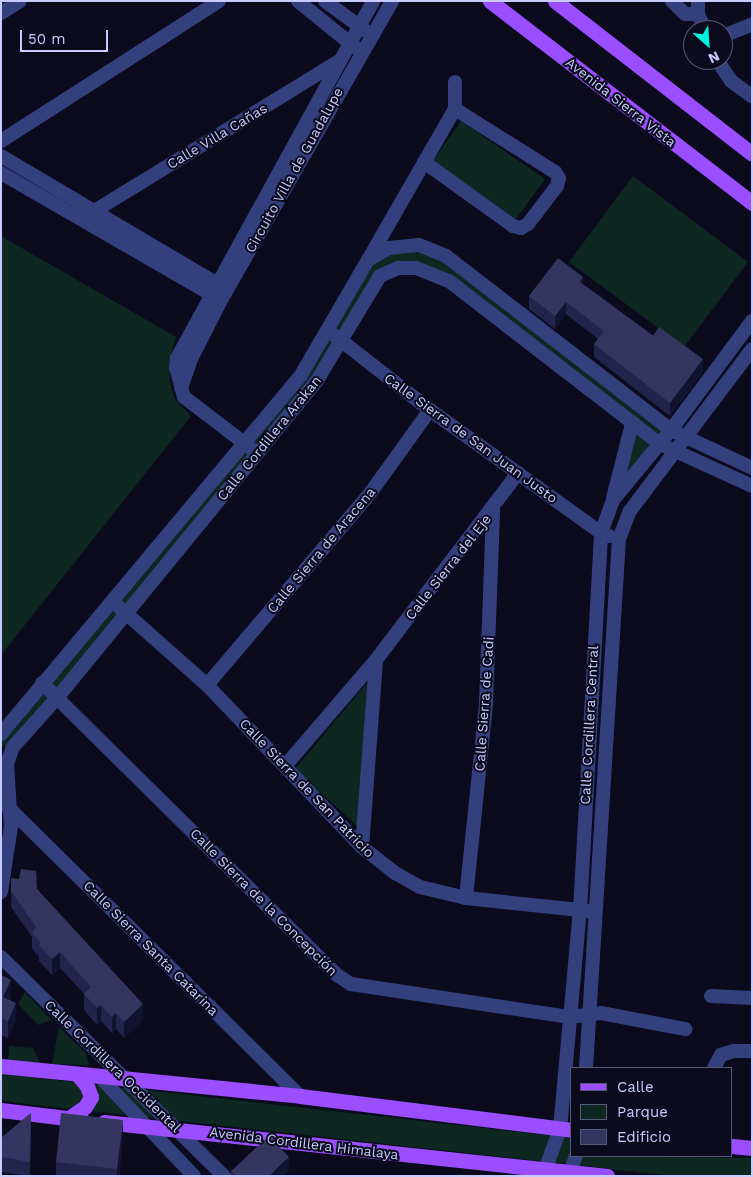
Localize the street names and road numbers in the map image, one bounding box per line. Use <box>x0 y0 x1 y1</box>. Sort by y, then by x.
street label: Avenida Sierra Vista <box>562 53 680 151</box>
street label: Circuito Villa de Guadalupe <box>241 84 347 256</box>
street label: Calle Villa Cañas <box>164 99 270 173</box>
street label: Calle Sierra de San Juan Justo <box>381 369 561 507</box>
street label: Calle Cordillera Arakan <box>213 372 325 504</box>
street label: Calle Sierra de Aracena <box>263 483 379 617</box>
street label: Calle Sierra del Eje <box>401 511 495 623</box>
street label: Calle Sierra de Cadi <box>471 636 497 772</box>
street label: Calle Cordillera Central <box>576 645 602 805</box>
street label: Calle Sierra de San Patricio <box>236 715 378 861</box>
street label: Calle Sierra de la Concepción <box>187 825 341 979</box>
street label: Calle Sierra Santa Catarina <box>80 877 222 1019</box>
street label: Calle Cordillera Occidental <box>41 996 185 1136</box>
street label: Avenida Cordillera Himalaya <box>208 1123 400 1163</box>

